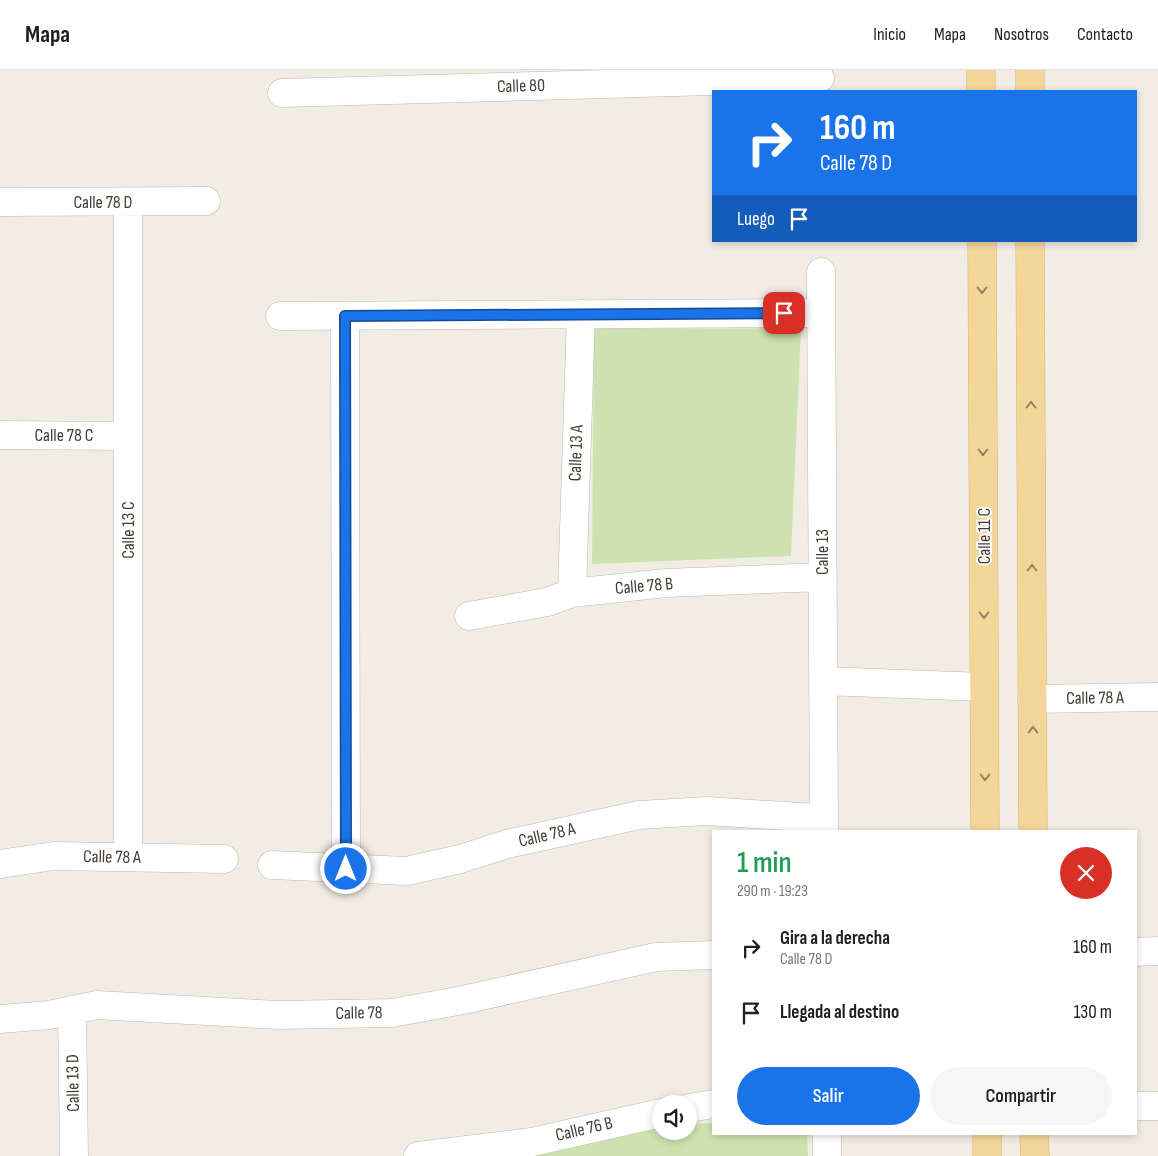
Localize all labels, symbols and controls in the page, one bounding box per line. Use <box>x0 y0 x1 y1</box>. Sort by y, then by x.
text: Mapa <box>25 20 70 49</box>
text: Inicio <box>873 24 906 45</box>
text: Mapa <box>934 24 966 45</box>
text: Nosotros <box>994 24 1049 45</box>
text: Contacto <box>1077 24 1133 45</box>
street label: Calle 80 <box>497 75 545 97</box>
text: 160 m <box>820 107 896 150</box>
icon: right <box>737 110 802 175</box>
text: Calle 78 D <box>820 150 892 177</box>
street label: Calle 78 D <box>74 192 132 213</box>
icon: arrive <box>785 205 813 233</box>
text: Luego <box>737 208 775 231</box>
one-way arrow <box>977 286 987 294</box>
pin <box>763 292 805 334</box>
icon: arrive <box>770 299 798 327</box>
one-way arrow <box>1026 401 1036 408</box>
street label: Calle 13 A <box>565 424 587 482</box>
street label: Calle 78 C <box>35 425 93 446</box>
one-way arrow <box>978 449 988 457</box>
street label: Calle 13 C <box>118 501 139 559</box>
street label: Calle 11 C <box>974 508 995 564</box>
street label: Calle 13 <box>812 529 833 575</box>
one-way arrow <box>1027 563 1037 571</box>
street label: Calle 78 B <box>614 573 674 599</box>
one-way arrow <box>979 612 989 619</box>
street label: Calle 78 A <box>1066 687 1124 709</box>
one-way arrow <box>1028 726 1038 734</box>
one-way arrow <box>980 774 990 782</box>
street label: Calle 78 A <box>517 818 578 852</box>
position arrow <box>319 842 371 894</box>
text: 1 min <box>737 845 792 881</box>
street label: Calle 78 A <box>83 846 141 868</box>
button: close <box>1060 847 1112 899</box>
text: 290 m · 19:23 <box>737 882 808 901</box>
text: Gira a la derecha <box>780 927 890 950</box>
icon: right <box>737 934 765 962</box>
text: 160 m <box>1073 936 1112 959</box>
text: Calle 78 D <box>780 950 832 969</box>
icon: arrive <box>737 999 765 1027</box>
text: Llegada al destino <box>780 1001 899 1024</box>
text: 130 m <box>1074 1001 1112 1024</box>
street label: Calle 78 <box>335 1002 383 1024</box>
street label: Calle 13 D <box>62 1054 84 1112</box>
button: Salir <box>737 1067 920 1125</box>
button: Compartir <box>930 1067 1112 1125</box>
map controls <box>652 1095 697 1140</box>
button: sound <box>652 1095 697 1140</box>
street label: Calle 76 B <box>553 1112 615 1146</box>

